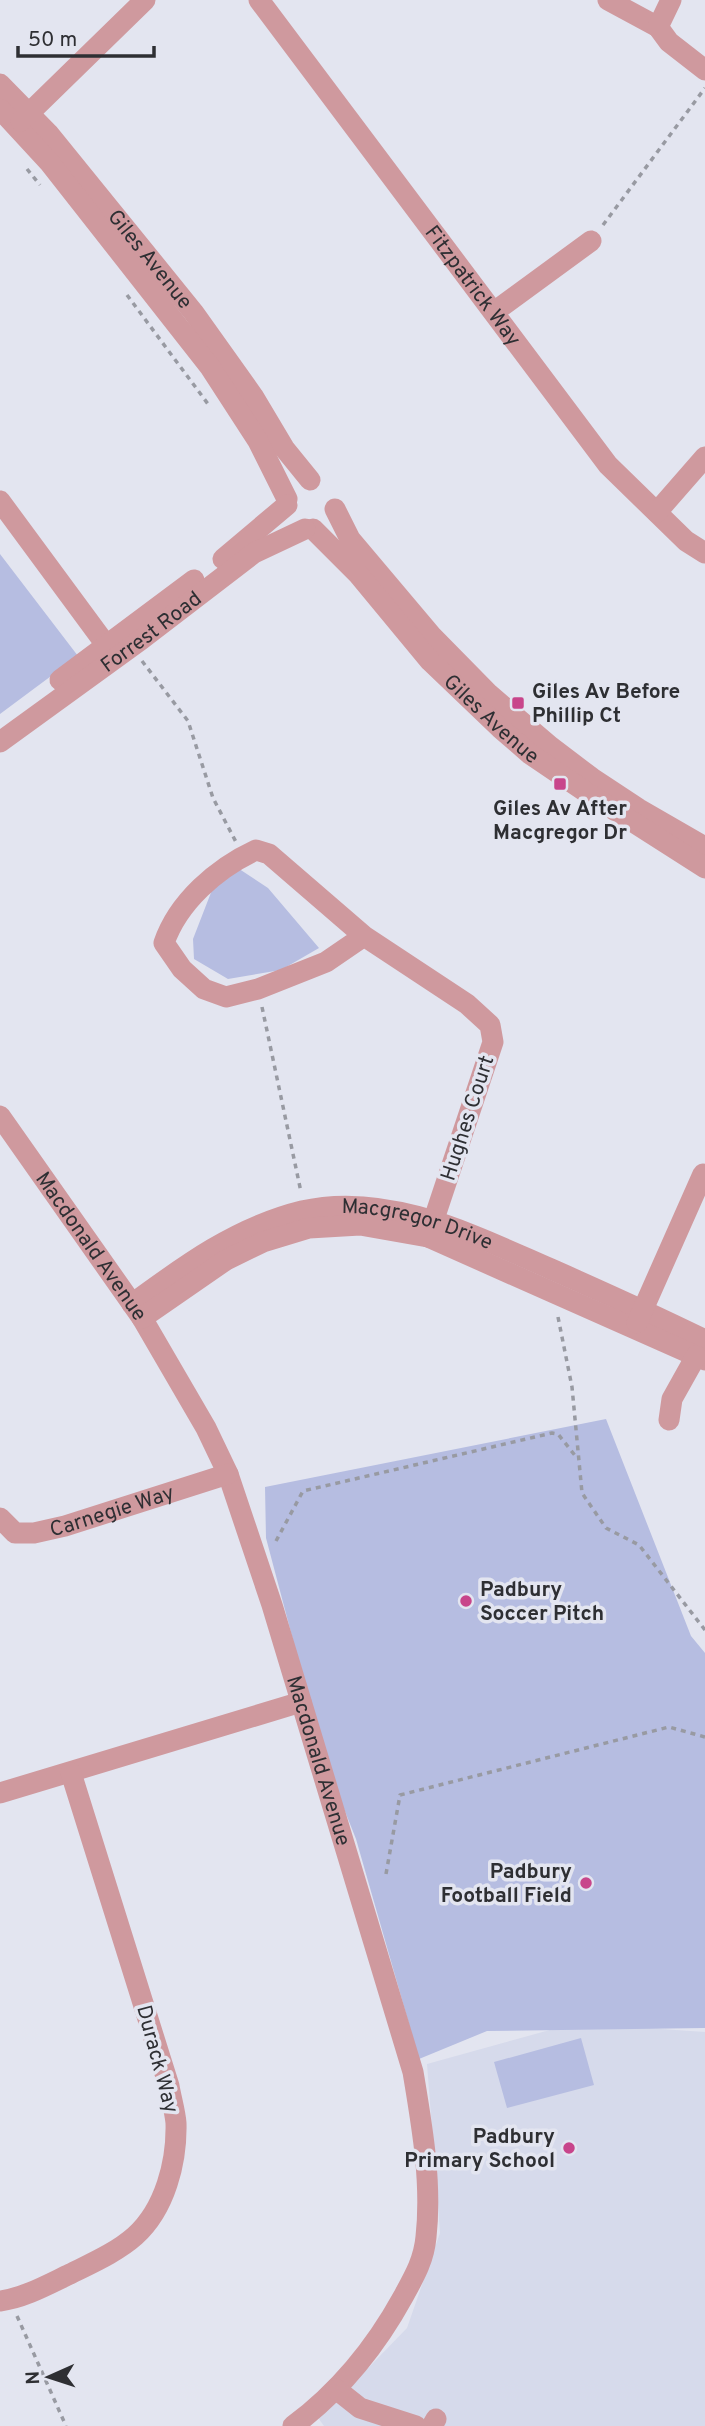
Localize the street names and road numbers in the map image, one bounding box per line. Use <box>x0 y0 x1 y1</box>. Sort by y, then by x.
street label: Giles Avenue <box>101 205 198 315</box>
street label: Fitzpatrick Way <box>418 221 526 352</box>
street label: Forrest Road <box>96 586 208 680</box>
street label: Giles Avenue <box>437 669 543 771</box>
street label: Hughes Court <box>435 1052 501 1184</box>
street label: Macdonald Avenue <box>28 1167 152 1327</box>
street label: Macgregor Drive <box>341 1194 496 1257</box>
street label: Carnegie Way <box>47 1480 178 1544</box>
street label: Macdonald Avenue <box>279 1673 356 1849</box>
street label: Durack Way <box>129 2002 184 2116</box>

